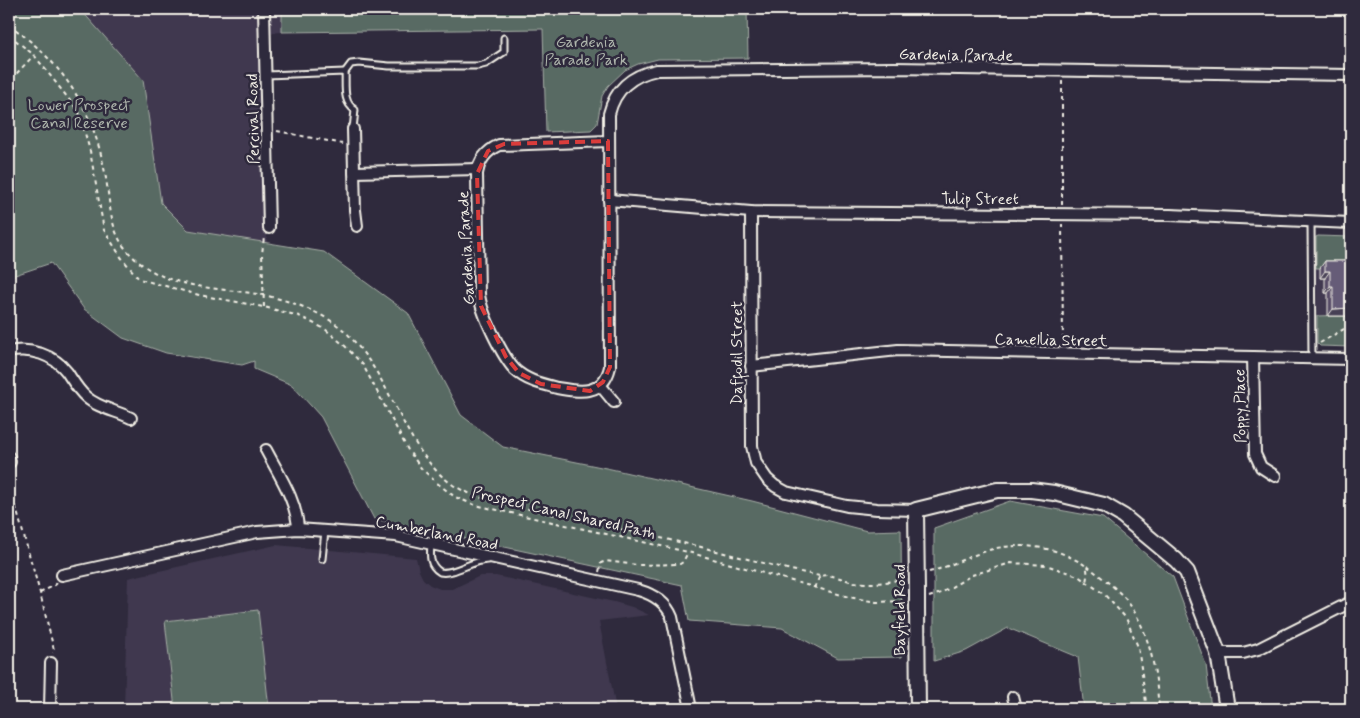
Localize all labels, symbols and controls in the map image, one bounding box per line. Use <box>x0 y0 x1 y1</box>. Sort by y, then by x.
park label: Gardenia Parade Park <box>544 32 628 71</box>
street label: Gardenia Parade <box>899 44 1013 67</box>
street label: Percival Road <box>242 73 265 165</box>
park label: Lower Prospect Canal Reserve <box>28 95 130 134</box>
street label: Tulip Street <box>941 189 1019 210</box>
street label: Gardenia Parade <box>453 190 480 306</box>
street label: Daffodil Street <box>727 301 750 405</box>
street label: Camellia Street <box>994 329 1108 352</box>
street label: Poppy Place <box>1229 369 1252 443</box>
street label: Prospect Canal Shared Path <box>470 482 658 545</box>
street label: Cumberland Road <box>374 511 500 556</box>
street label: Bayfield Road <box>890 564 911 656</box>

